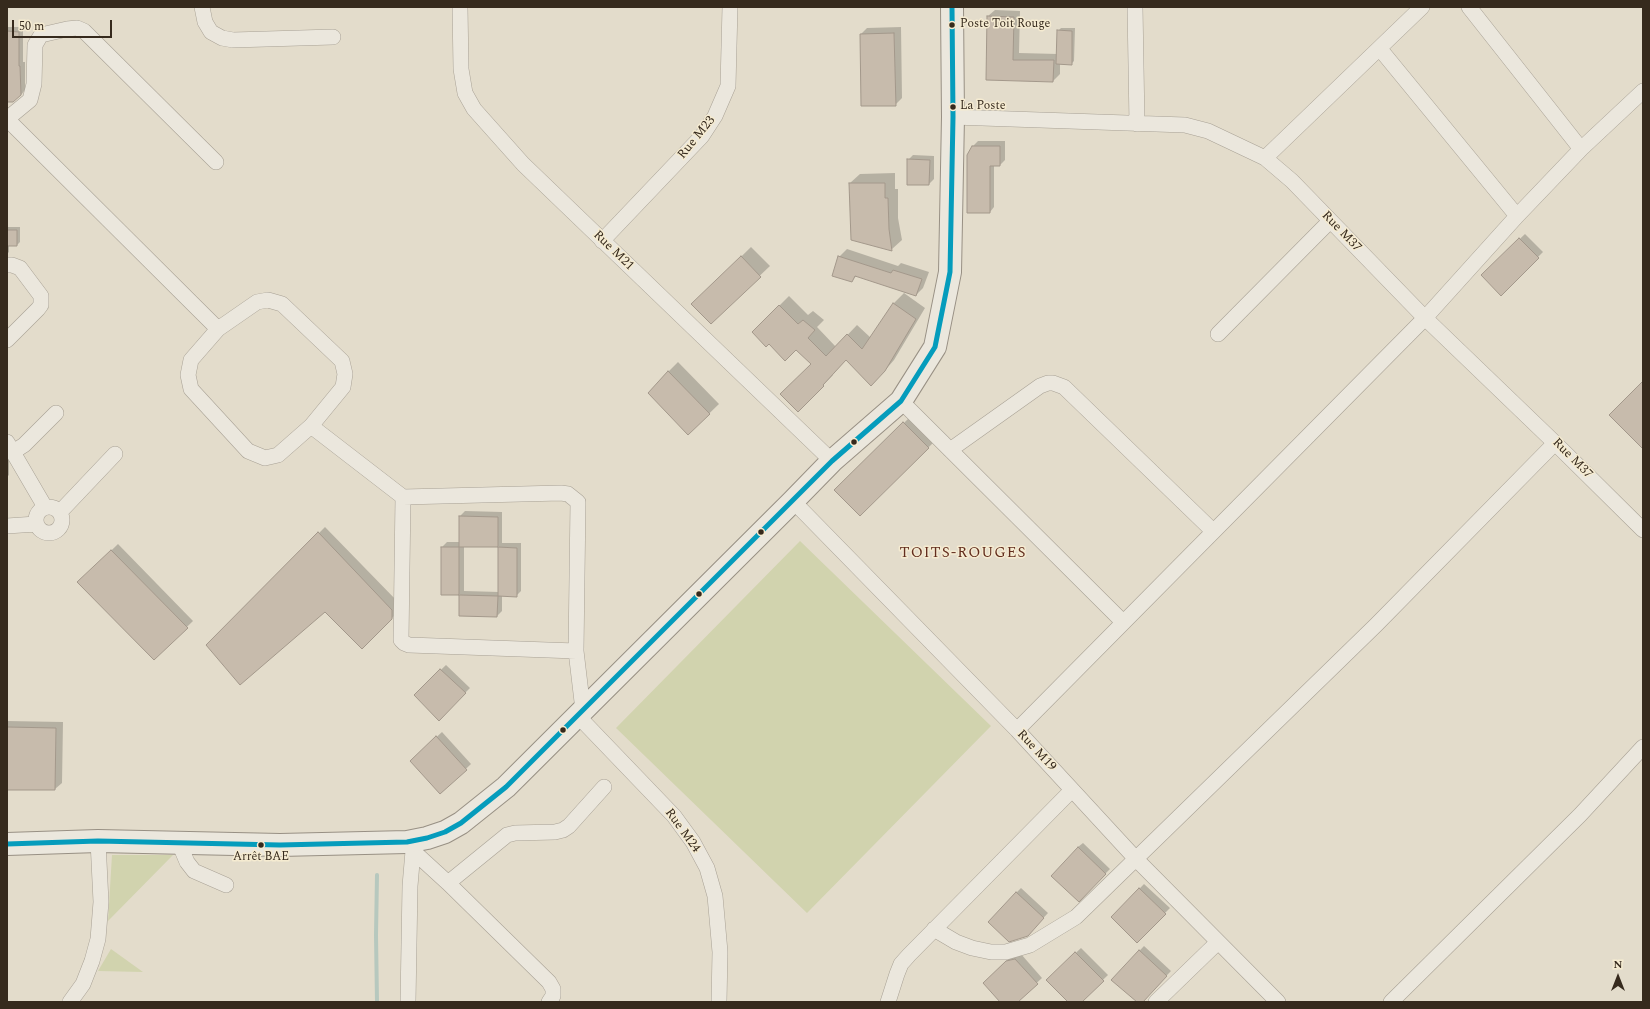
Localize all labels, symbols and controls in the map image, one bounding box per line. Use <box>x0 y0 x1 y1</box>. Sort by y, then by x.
scale bar <box>14 12 114 38</box>
text: 50 m <box>19 17 44 36</box>
place label: Poste Toit Rouge <box>960 18 1050 32</box>
marker: Poste Toit Rouge <box>947 20 957 30</box>
place label: La Poste <box>960 100 1005 114</box>
marker: La Poste <box>948 102 958 112</box>
street label: Rue M23 <box>675 113 719 163</box>
street label: Rue M37 <box>1318 208 1364 256</box>
street label: Rue M21 <box>589 228 637 274</box>
street label: Rue M37 <box>1548 435 1596 483</box>
unlabelled marker <box>849 437 859 447</box>
unlabelled marker <box>756 527 766 537</box>
district label: TOITS-ROUGES <box>900 545 1026 563</box>
unlabelled marker <box>694 589 704 599</box>
unlabelled marker <box>558 725 568 735</box>
street label: Rue M19 <box>1013 727 1059 775</box>
street label: Rue M24 <box>661 806 703 856</box>
marker: Arrêt BAE <box>256 840 266 850</box>
place label: Arrêt BAE <box>233 851 289 865</box>
text: N <box>1614 956 1622 973</box>
north arrow <box>1598 957 1638 997</box>

